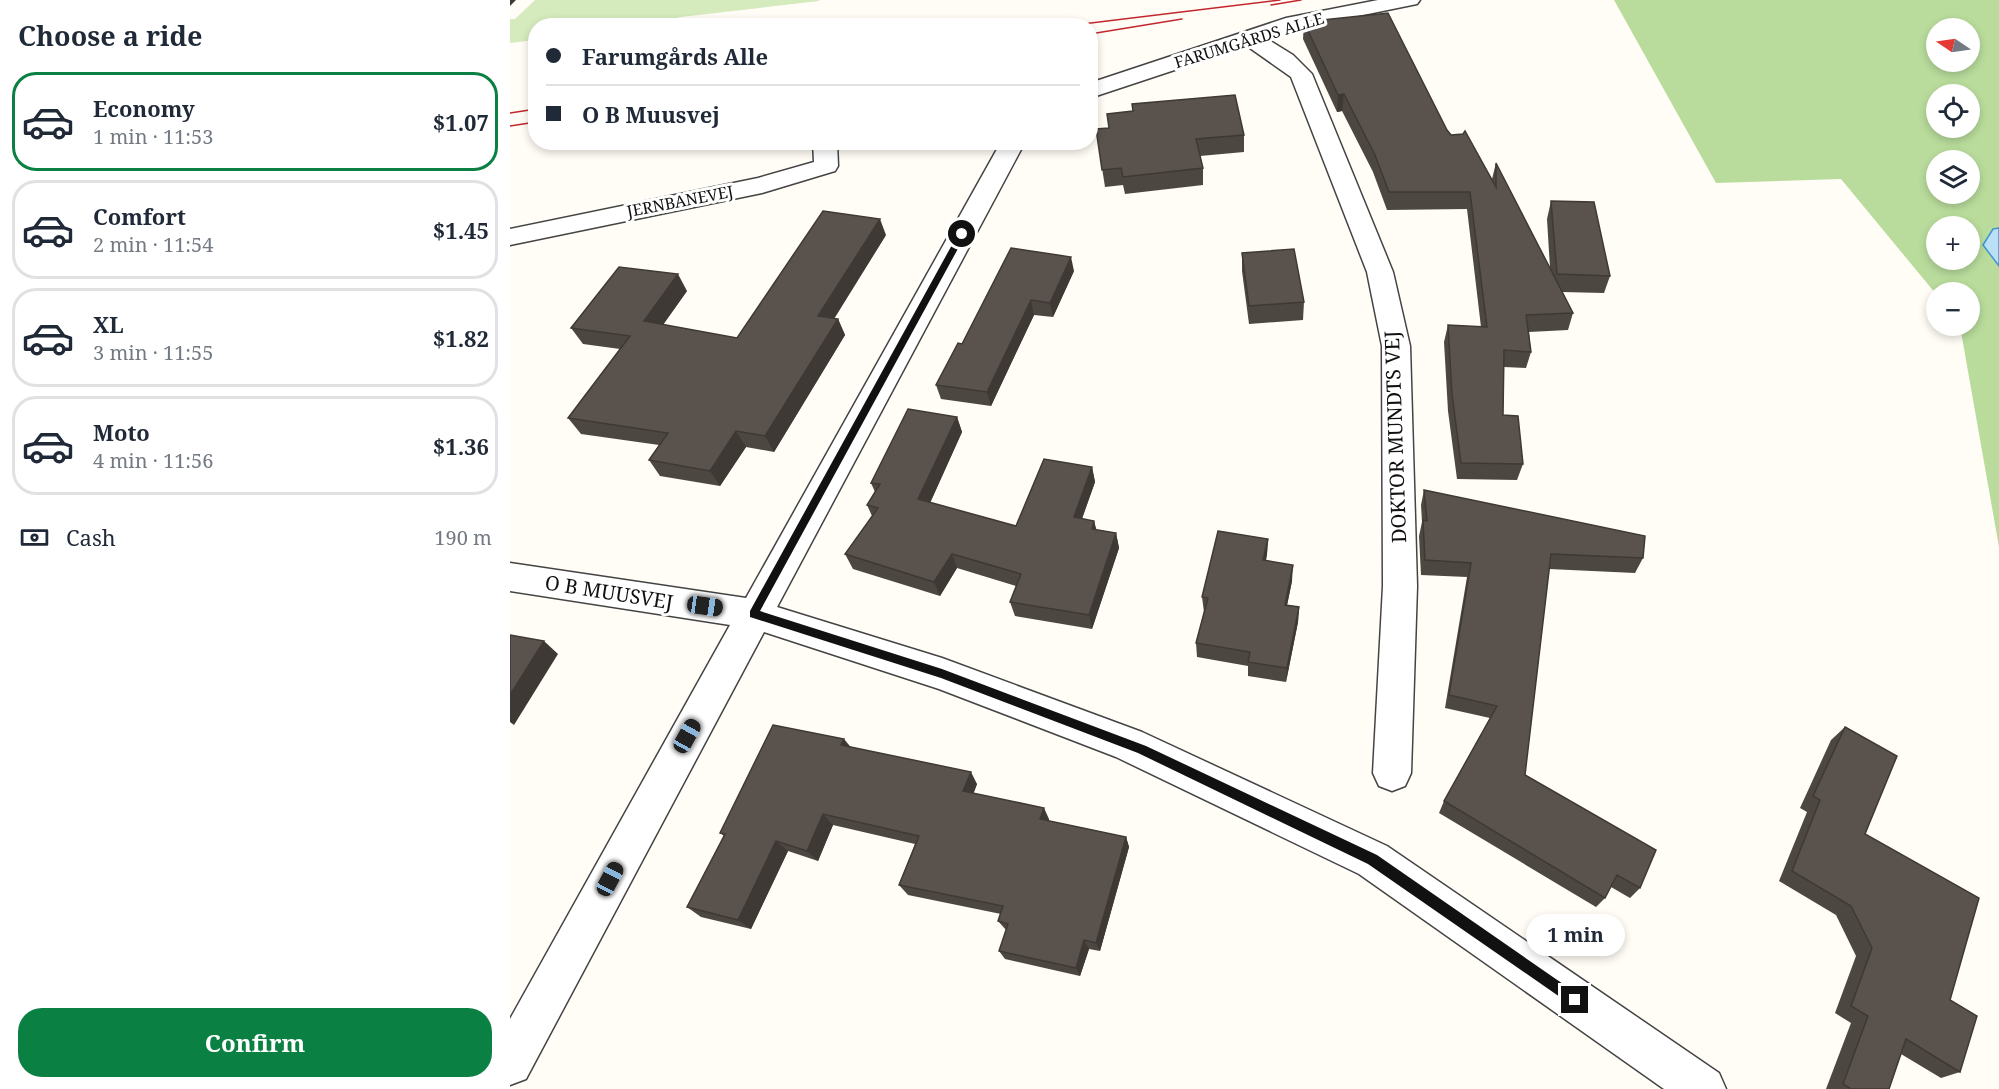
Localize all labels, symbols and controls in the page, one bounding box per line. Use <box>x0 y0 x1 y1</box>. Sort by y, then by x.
street label: FARUMGÅRDS ALLE <box>1172 7 1327 73</box>
text: Choose a ride <box>18 17 203 54</box>
north arrow <box>1926 18 1980 72</box>
map controls <box>1926 18 1980 336</box>
text: Farumgårds Alle <box>582 41 768 71</box>
button: locate <box>1926 84 1980 138</box>
text: Economy <box>93 93 195 123</box>
icon: car <box>21 95 75 149</box>
text: O B Muusvej <box>582 99 720 129</box>
text: $1.07 <box>433 107 489 137</box>
text: 1 min · 11:53 <box>93 123 213 150</box>
button: layers <box>1926 150 1980 204</box>
street label: JERNBANEVEJ <box>624 180 735 222</box>
text: Comfort <box>93 201 186 231</box>
icon: car <box>21 203 75 257</box>
text: $1.45 <box>433 215 489 245</box>
button: + <box>1926 216 1980 270</box>
route start <box>948 220 975 247</box>
text: 2 min · 11:54 <box>93 231 213 258</box>
button: − <box>1926 282 1980 336</box>
text: XL <box>93 309 124 339</box>
icon: car <box>21 311 75 365</box>
text: $1.82 <box>433 323 489 353</box>
street label: DOKTOR MUNDTS VEJ <box>1378 330 1412 544</box>
text: 3 min · 11:55 <box>93 339 213 366</box>
text: Moto <box>93 417 150 447</box>
icon: car <box>21 419 75 473</box>
text: $1.36 <box>433 431 489 461</box>
text: 4 min · 11:56 <box>93 447 213 474</box>
icon: cash <box>18 521 51 554</box>
text: Cash <box>66 522 116 552</box>
text: 190 m <box>434 524 492 551</box>
street label: O B MUUSVEJ <box>543 569 675 615</box>
car <box>686 595 724 617</box>
car <box>670 716 704 756</box>
car <box>594 859 626 899</box>
callout: 1 min <box>1526 913 1624 955</box>
text: 1 min <box>1547 921 1604 948</box>
route end <box>1561 986 1588 1013</box>
button: Confirm <box>18 1008 492 1077</box>

